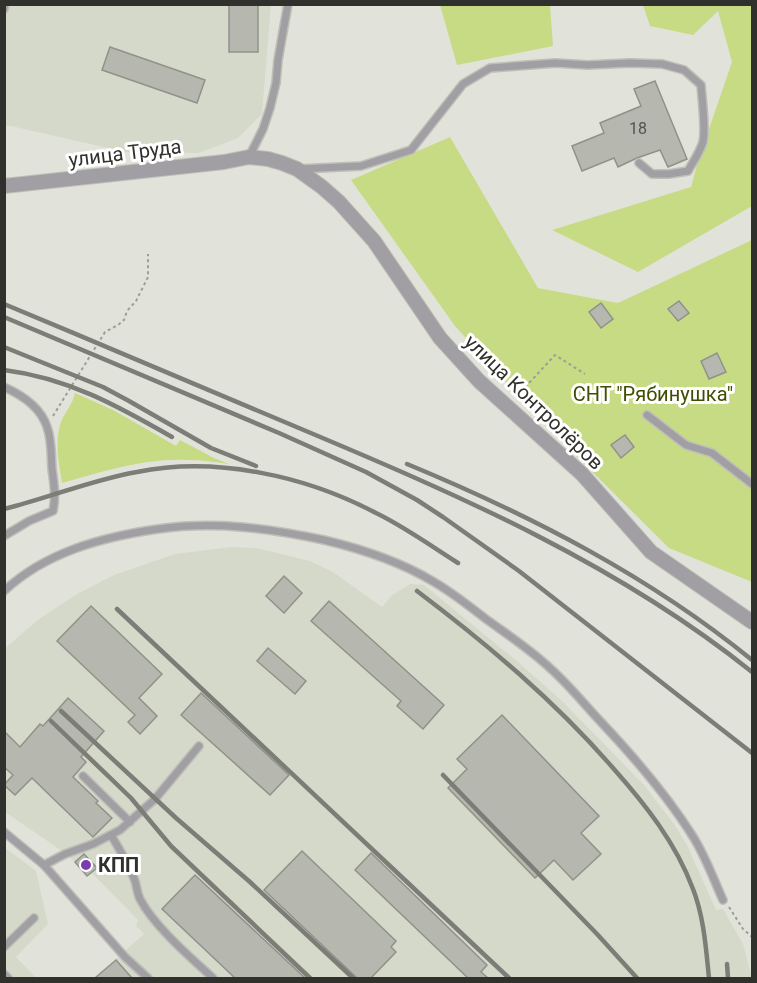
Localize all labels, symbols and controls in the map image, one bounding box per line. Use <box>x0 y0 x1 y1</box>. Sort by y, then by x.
house number: 18 <box>629 119 647 138</box>
street label: улица Труда <box>67 134 183 172</box>
street label: улица Контролёров <box>460 330 608 474</box>
park label: СНТ "Рябинушка" <box>573 382 733 406</box>
place label: КПП <box>98 853 139 877</box>
marker: КПП <box>79 858 93 872</box>

